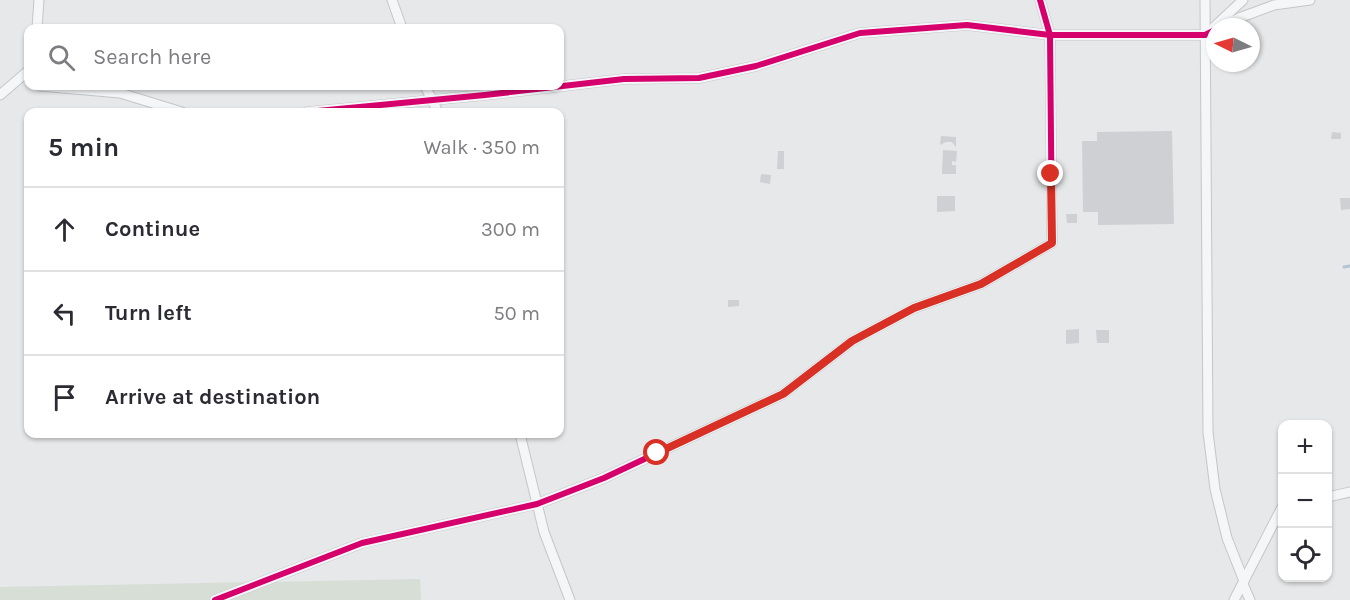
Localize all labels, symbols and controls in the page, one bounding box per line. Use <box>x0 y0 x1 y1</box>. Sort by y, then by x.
north arrow <box>1206 18 1260 72</box>
search box <box>24 24 564 90</box>
icon: search <box>45 41 78 74</box>
text: Search here <box>93 44 211 70</box>
text: 5 min <box>48 132 119 163</box>
text: Walk · 350 m <box>423 136 540 159</box>
route end <box>1037 160 1063 186</box>
icon: ahead <box>48 213 81 246</box>
text: Continue <box>105 216 200 242</box>
text: 300 m <box>481 218 540 241</box>
icon: left <box>48 297 81 330</box>
text: Turn left <box>105 300 192 326</box>
text: 50 m <box>493 302 540 325</box>
icon: arrive <box>48 381 81 414</box>
text: Arrive at destination <box>105 384 320 410</box>
map controls <box>1278 420 1332 582</box>
button: + <box>1278 420 1332 474</box>
route start <box>643 439 669 465</box>
button: − <box>1278 474 1332 528</box>
button: locate <box>1278 528 1332 582</box>

